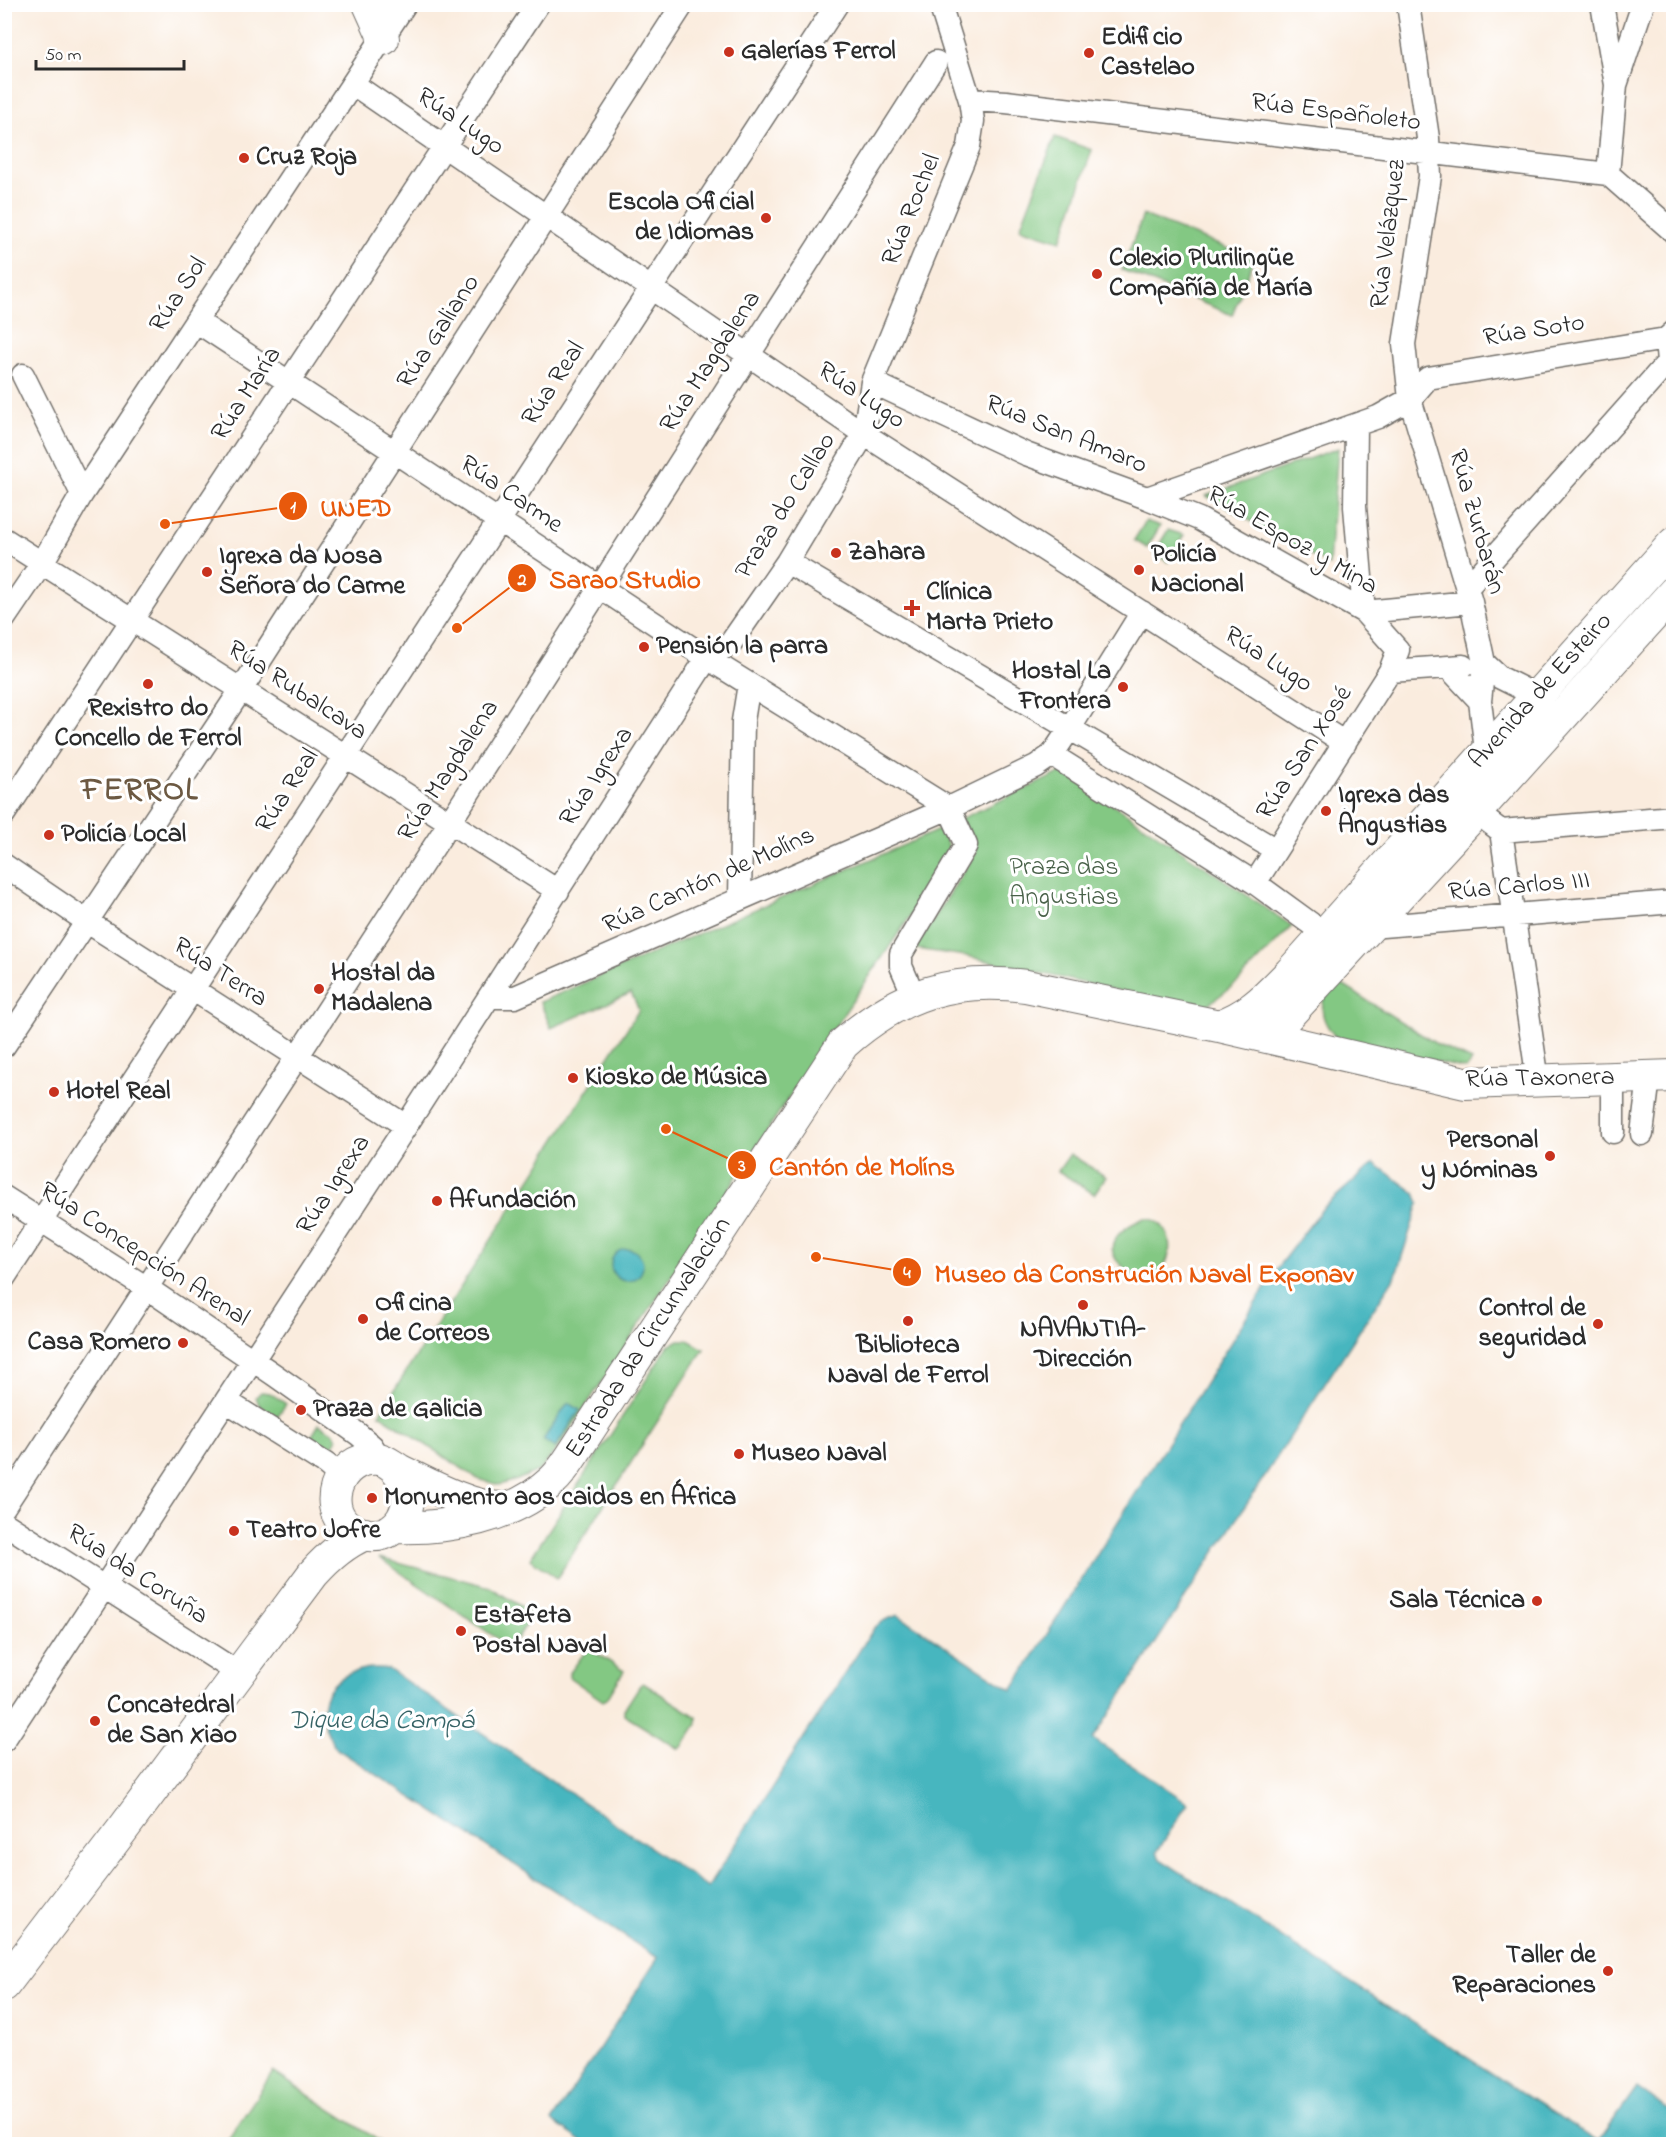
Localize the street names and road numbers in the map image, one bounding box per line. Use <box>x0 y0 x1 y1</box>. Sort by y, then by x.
street label: Rúa Lugo <box>408 78 512 166</box>
street label: Rúa Españoleto <box>1249 84 1423 142</box>
street label: Rúa Rochel <box>872 148 952 272</box>
street label: Rúa Velázquez <box>1361 157 1417 311</box>
street label: Rúa Sol <box>140 250 218 340</box>
street label: Rúa Galiano <box>388 267 490 397</box>
street label: Rúa Magdalena <box>651 283 771 441</box>
street label: Rúa Soto <box>1481 304 1587 358</box>
street label: Rúa Real <box>512 334 596 434</box>
street label: Rúa María <box>202 339 292 449</box>
street label: Rúa Lugo <box>809 352 913 440</box>
street label: Rúa San Amaro <box>979 385 1153 485</box>
street label: Praza do Callao <box>726 425 846 587</box>
street label: Rúa Zurbarán <box>1437 445 1515 599</box>
street label: Rúa Carme <box>451 446 571 544</box>
street label: Rúa Espoz y Mina <box>1199 477 1385 605</box>
street label: Avenida de Esteiro <box>1460 604 1622 778</box>
street label: Rúa Lugo <box>1216 617 1320 703</box>
street label: Rúa Rubalcava <box>219 631 375 751</box>
street label: Rúa San Xosé <box>1247 678 1363 828</box>
street label: Rúa Magdalena <box>389 692 509 850</box>
street label: Rúa Igrexa <box>550 719 644 835</box>
street label: Rúa Real <box>246 741 330 841</box>
street label: Rúa Cantón de Molíns <box>597 817 821 945</box>
street label: Rúa Carlos III <box>1447 862 1591 912</box>
street label: Rúa Terra <box>165 928 275 1018</box>
street label: Rúa Taxonera <box>1465 1059 1615 1099</box>
street label: Rúa Igrexa <box>287 1127 381 1243</box>
street label: Rúa Concepción Arenal <box>31 1173 257 1337</box>
street label: Estrada da Circunvalación <box>556 1210 742 1466</box>
street label: Rúa da Coruña <box>59 1515 215 1635</box>

